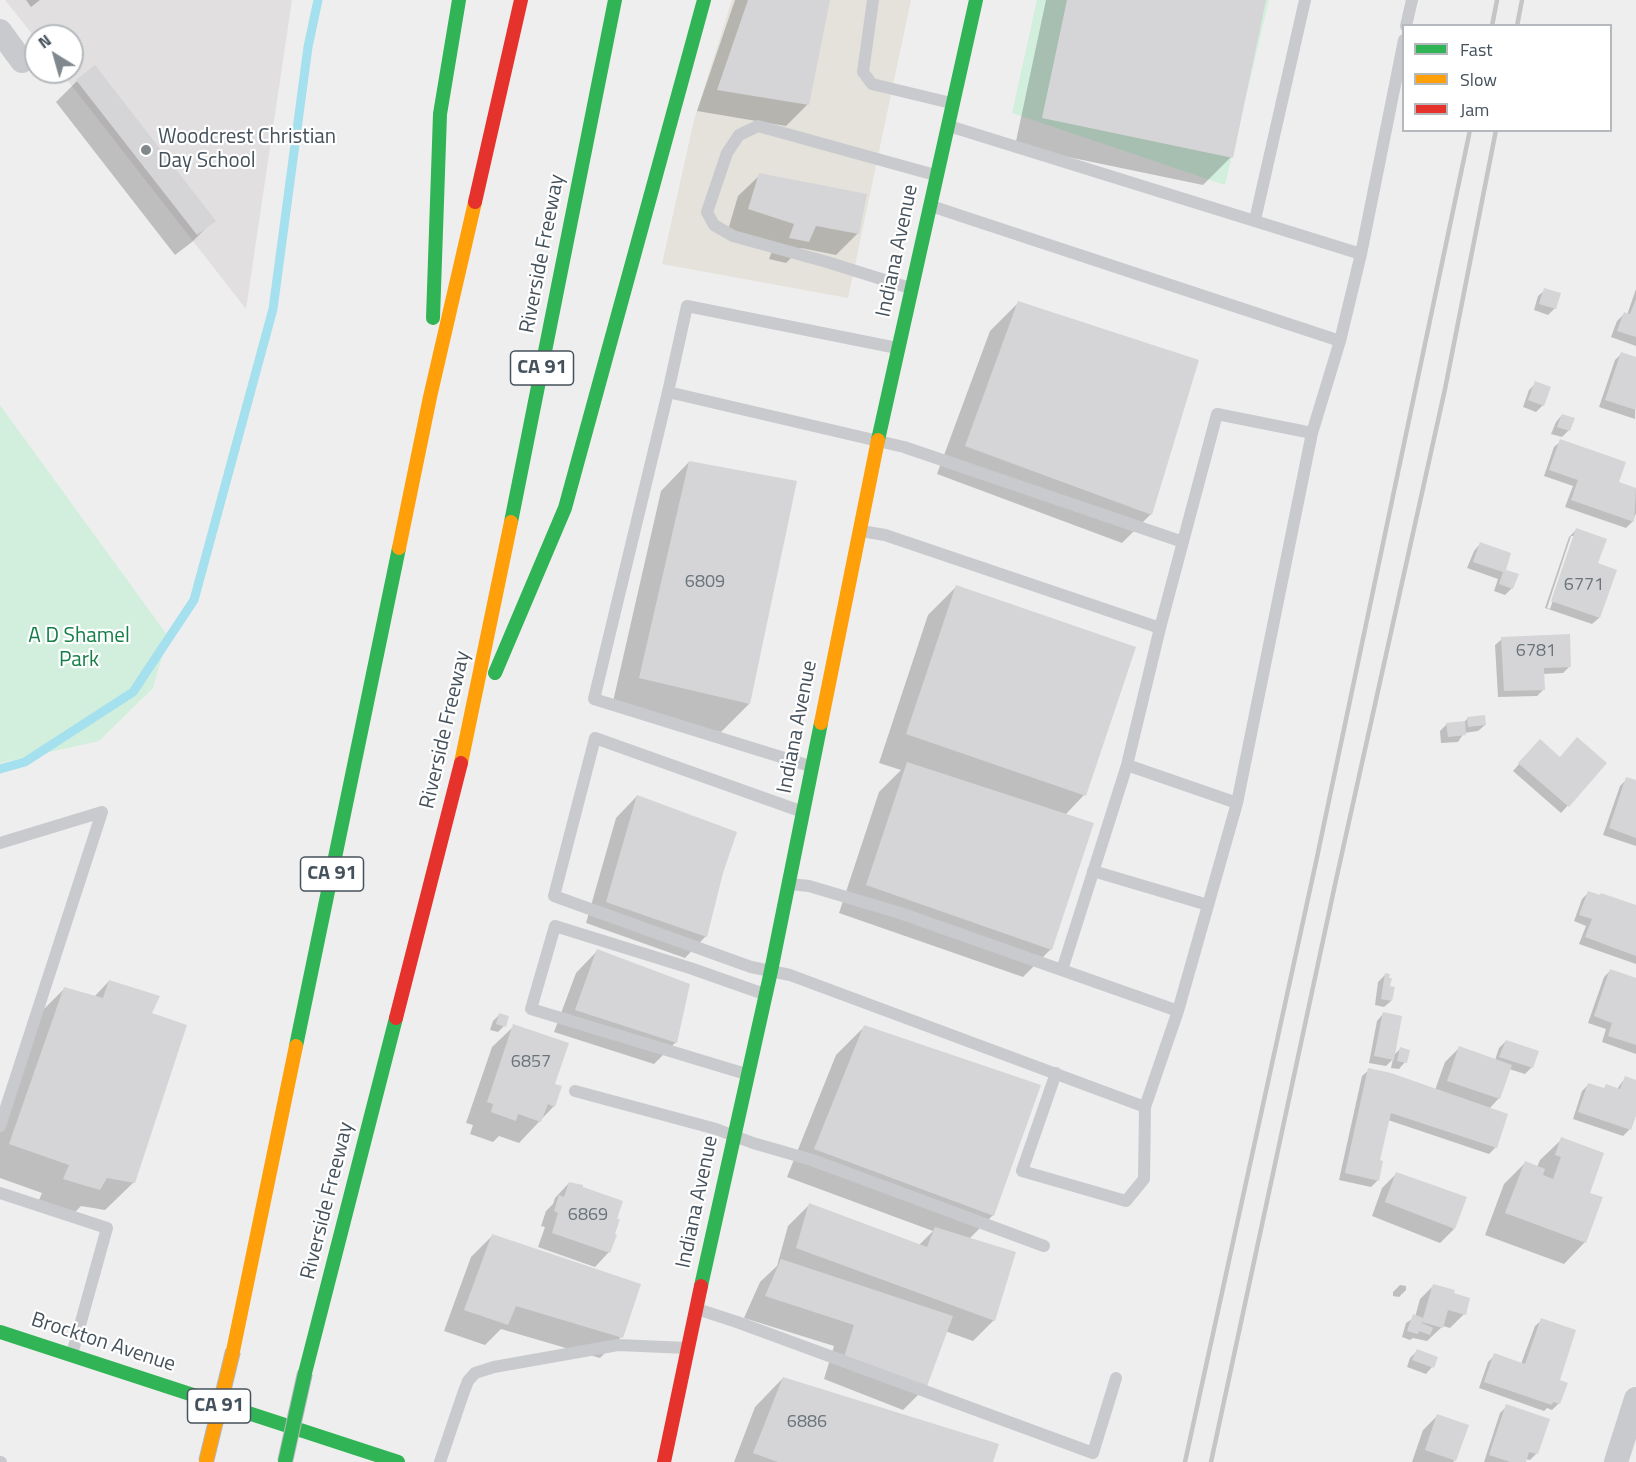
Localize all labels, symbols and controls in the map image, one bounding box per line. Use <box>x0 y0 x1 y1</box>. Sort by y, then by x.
north arrow <box>24 24 84 84</box>
legend <box>1402 24 1612 132</box>
text: N <box>33 28 56 54</box>
text: Fast <box>1460 36 1493 63</box>
text: Slow <box>1460 66 1497 93</box>
text: Jam <box>1460 96 1489 123</box>
place label: Woodcrest Christian Day School <box>158 125 336 175</box>
marker: Woodcrest Christian Day School <box>139 143 153 157</box>
street label: Riverside Freeway <box>515 172 571 336</box>
street label: Indiana Avenue <box>872 182 924 320</box>
road number: CA 91 <box>510 351 574 385</box>
house number: 6809 <box>685 572 725 594</box>
house number: 6771 <box>1564 575 1604 597</box>
park label: A D Shamel Park <box>28 624 130 674</box>
house number: 6781 <box>1516 641 1556 663</box>
street label: Riverside Freeway <box>416 649 476 811</box>
street label: Indiana Avenue <box>773 658 823 796</box>
road number: CA 91 <box>300 857 364 891</box>
house number: 6857 <box>511 1052 551 1074</box>
street label: Riverside Freeway <box>296 1120 360 1282</box>
street label: Indiana Avenue <box>672 1133 724 1271</box>
house number: 6869 <box>568 1205 608 1227</box>
street label: Brockton Avenue <box>28 1308 178 1378</box>
road number: CA 91 <box>188 1389 250 1423</box>
house number: 6886 <box>787 1412 827 1434</box>

